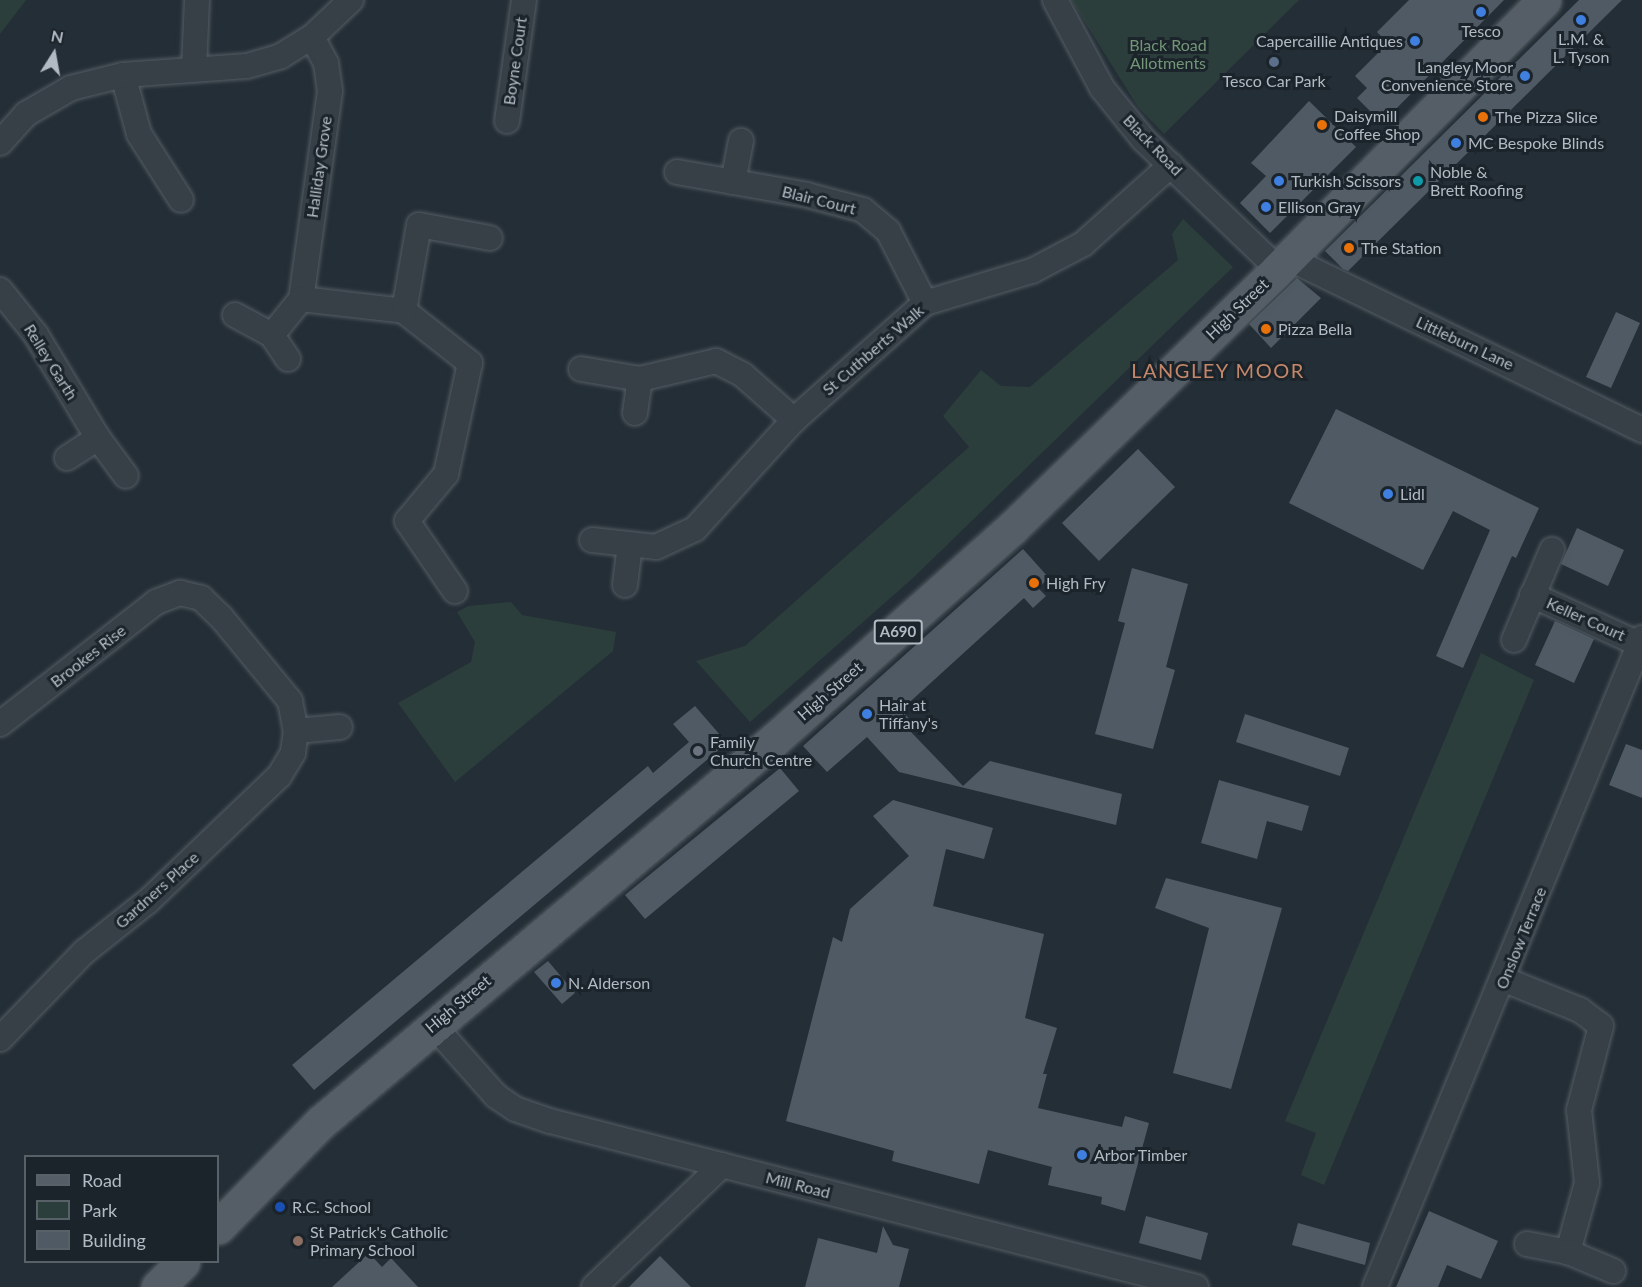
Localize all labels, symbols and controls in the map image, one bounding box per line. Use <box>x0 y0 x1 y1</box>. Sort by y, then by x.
marker: Tesco <box>1474 5 1488 19</box>
marker: L.M. & L. Tyson <box>1574 13 1588 27</box>
street label: Boyne Court <box>499 16 531 106</box>
place label: Tesco <box>1461 21 1501 41</box>
north arrow <box>24 24 84 84</box>
text: N <box>50 25 65 46</box>
place label: L.M. & L. Tyson <box>1552 29 1610 67</box>
place label: Capercaillie Antiques <box>1255 31 1403 51</box>
marker: Capercaillie Antiques <box>1408 34 1422 48</box>
park label: Black Road Allotments <box>1129 35 1207 73</box>
marker: Tesco Car Park <box>1267 55 1281 69</box>
place label: Langley Moor Convenience Store <box>1381 57 1513 95</box>
marker: Langley Moor Convenience Store <box>1518 69 1532 83</box>
place label: Tesco Car Park <box>1222 71 1326 91</box>
place label: Daisymill Coffee Shop <box>1334 106 1420 144</box>
place label: The Pizza Slice <box>1495 107 1598 127</box>
marker: The Pizza Slice <box>1476 110 1490 124</box>
street label: Black Road <box>1119 111 1187 179</box>
street label: Halliday Grove <box>302 115 336 219</box>
marker: Daisymill Coffee Shop <box>1315 118 1329 132</box>
place label: MC Bespoke Blinds <box>1468 133 1604 153</box>
marker: MC Bespoke Blinds <box>1449 136 1463 150</box>
place label: Noble & Brett Roofing <box>1430 162 1523 200</box>
place label: Turkish Scissors <box>1291 171 1401 191</box>
marker: Turkish Scissors <box>1272 174 1286 188</box>
marker: Noble & Brett Roofing <box>1411 174 1425 188</box>
street label: Blair Court <box>780 182 858 218</box>
place label: Ellison Gray <box>1278 197 1361 217</box>
marker: Ellison Gray <box>1259 200 1273 214</box>
place label: The Station <box>1361 238 1442 258</box>
marker: The Station <box>1342 241 1356 255</box>
street label: High Street <box>1202 275 1272 343</box>
street label: St Cuthberts Walk <box>818 301 928 399</box>
street label: Littleburn Lane <box>1413 312 1517 374</box>
place label: Pizza Bella <box>1278 319 1352 339</box>
street label: Relley Garth <box>20 320 82 404</box>
marker: Pizza Bella <box>1259 322 1273 336</box>
district label: LANGLEY MOOR <box>1131 358 1305 382</box>
place label: Lidl <box>1400 484 1425 504</box>
marker: Lidl <box>1381 487 1395 501</box>
place label: High Fry <box>1046 573 1106 593</box>
marker: High Fry <box>1027 576 1041 590</box>
street label: Keller Court <box>1544 593 1628 645</box>
road number: A690 <box>872 620 924 644</box>
street label: Brookes Rise <box>47 621 129 691</box>
street label: High Street <box>794 658 866 724</box>
place label: Hair at Tiffany's <box>879 695 938 733</box>
marker: Hair at Tiffany's <box>860 707 874 721</box>
place label: Family Church Centre <box>710 732 812 770</box>
marker: Family Church Centre <box>691 744 705 758</box>
street label: Gardners Place <box>111 848 203 932</box>
street label: Onslow Terrace <box>1492 884 1550 992</box>
street label: High Street <box>421 971 495 1037</box>
place label: N. Alderson <box>568 973 651 993</box>
marker: N. Alderson <box>549 976 563 990</box>
place label: Arbor Timber <box>1094 1145 1188 1165</box>
marker: Arbor Timber <box>1075 1148 1089 1162</box>
legend <box>24 1155 219 1263</box>
street label: Mill Road <box>764 1168 832 1202</box>
text: Road <box>82 1169 122 1191</box>
place label: R.C. School <box>292 1197 371 1217</box>
text: Park <box>82 1199 117 1221</box>
marker: R.C. School <box>273 1200 287 1214</box>
place label: St Patrick's Catholic Primary School <box>310 1222 448 1260</box>
text: Building <box>82 1229 146 1251</box>
marker: St Patrick's Catholic Primary School <box>291 1234 305 1248</box>

